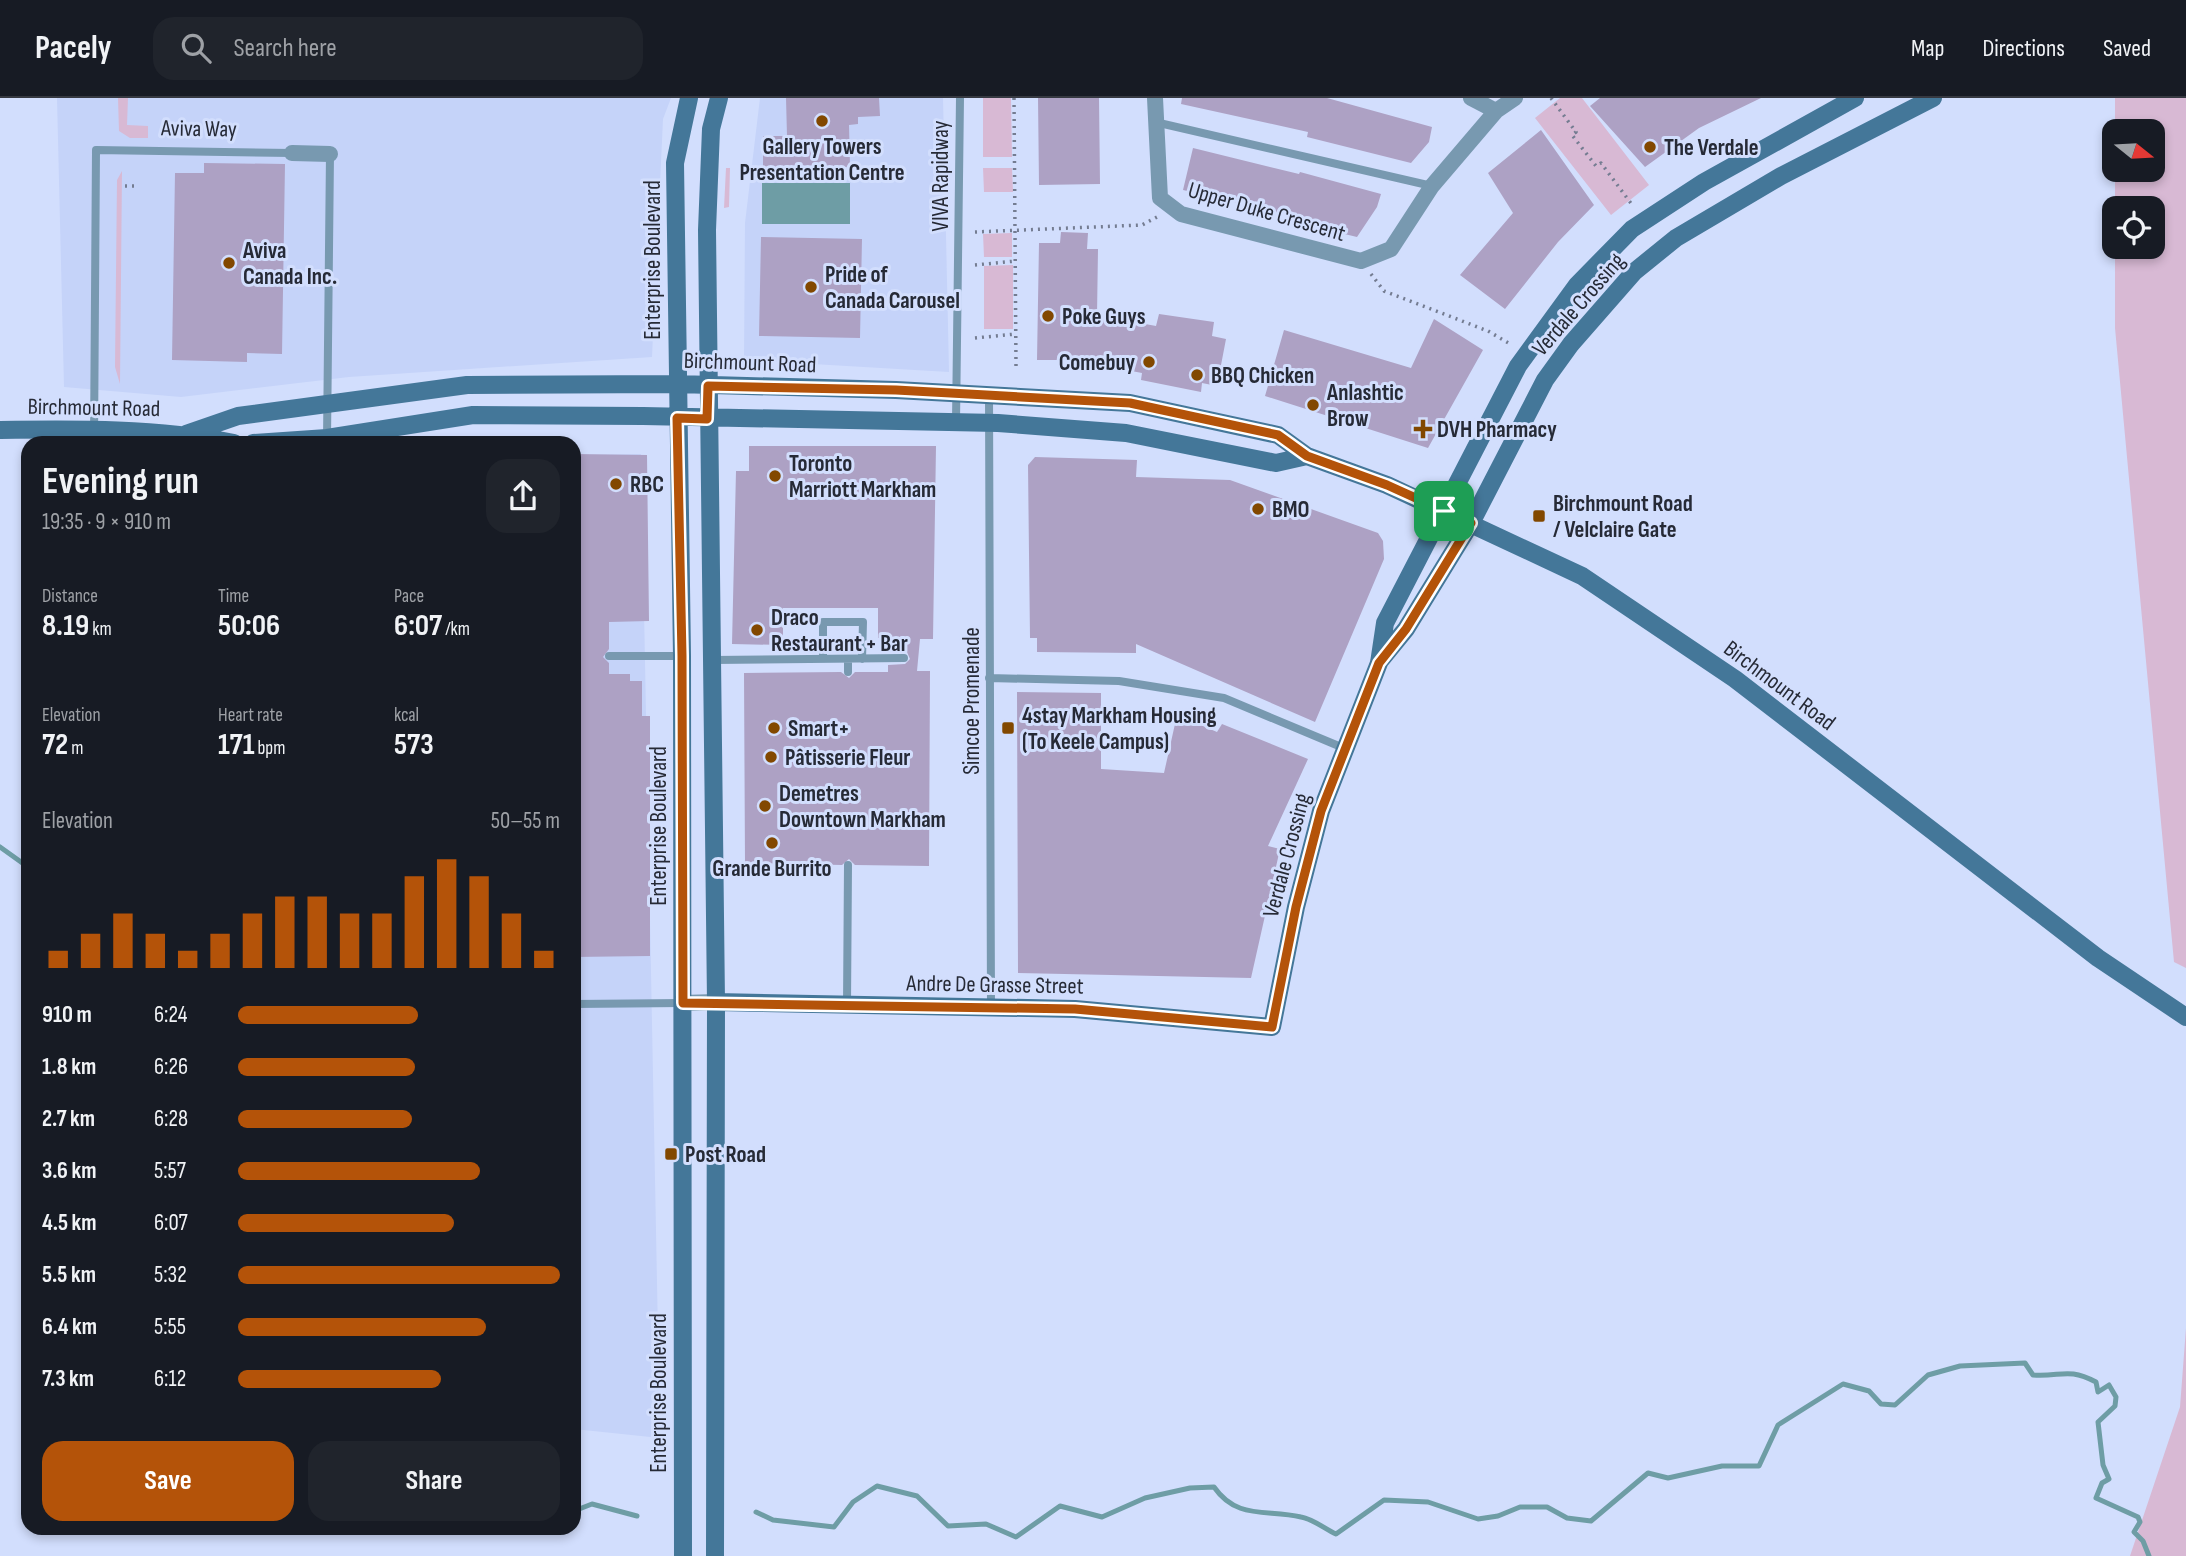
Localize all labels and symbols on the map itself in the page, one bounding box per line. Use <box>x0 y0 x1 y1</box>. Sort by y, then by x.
marker: Gallery Towers Presentation Centre <box>814 113 830 129</box>
street label: Aviva Way <box>160 114 237 144</box>
north arrow <box>2102 119 2165 182</box>
street label: VIVA Rapidway <box>927 120 955 231</box>
place label: Gallery Towers Presentation Centre <box>739 133 905 187</box>
place label: The Verdale <box>1664 134 1759 162</box>
marker: The Verdale <box>1642 139 1658 155</box>
street label: Upper Duke Crescent <box>1185 176 1349 248</box>
street label: Enterprise Boulevard <box>639 180 667 340</box>
place label: Aviva Canada Inc. <box>242 237 337 291</box>
street label: Verdale Crossing <box>1526 247 1631 362</box>
marker: Aviva Canada Inc. <box>221 255 237 271</box>
place label: Pride of Canada Carousel <box>825 261 960 315</box>
marker: Pride of Canada Carousel <box>803 279 819 295</box>
place label: Poke Guys <box>1062 303 1146 331</box>
marker: Poke Guys <box>1040 308 1056 324</box>
street label: Birchmount Road <box>683 347 817 379</box>
place label: Comebuy <box>1059 349 1135 377</box>
marker: Comebuy <box>1141 354 1157 370</box>
place label: BBQ Chicken <box>1211 362 1314 390</box>
marker: BBQ Chicken <box>1189 367 1205 383</box>
place label: Anlashtic Brow <box>1326 379 1404 433</box>
street label: Birchmount Road <box>27 393 161 423</box>
marker: Anlashtic Brow <box>1305 397 1321 413</box>
place label: DVH Pharmacy <box>1437 416 1557 444</box>
marker: DVH Pharmacy <box>1415 421 1431 437</box>
place label: Toronto Marriott Markham <box>789 450 936 504</box>
marker: Toronto Marriott Markham <box>767 468 783 484</box>
place label: RBC <box>630 471 664 499</box>
marker: RBC <box>608 476 624 492</box>
pin <box>1414 481 1474 541</box>
place label: Birchmount Road / Velclaire Gate <box>1553 490 1693 544</box>
place label: BMO <box>1272 496 1309 524</box>
marker: BMO <box>1250 501 1266 517</box>
marker: Birchmount Road / Velclaire Gate <box>1531 508 1547 524</box>
place label: Draco Restaurant + Bar <box>771 604 908 658</box>
marker: Draco Restaurant + Bar <box>749 622 765 638</box>
street label: Simcoe Promenade <box>958 627 986 775</box>
street label: Birchmount Road <box>1718 635 1841 737</box>
place label: 4stay Markham Housing (To Keele Campus) <box>1022 702 1217 756</box>
place label: Smart+ <box>788 715 849 743</box>
marker: Smart+ <box>766 720 782 736</box>
marker: 4stay Markham Housing (To Keele Campus) <box>1000 720 1016 736</box>
place label: Pâtisserie Fleur <box>785 744 910 772</box>
street label: Enterprise Boulevard <box>645 746 673 906</box>
marker: Pâtisserie Fleur <box>763 749 779 765</box>
place label: Demetres Downtown Markham <box>779 780 946 834</box>
street label: Verdale Crossing <box>1257 790 1317 920</box>
marker: Demetres Downtown Markham <box>757 798 773 814</box>
marker: Grande Burrito <box>764 835 780 851</box>
place label: Grande Burrito <box>712 855 832 883</box>
street label: Andre De Grasse Street <box>905 969 1084 1001</box>
place label: Post Road <box>685 1141 766 1169</box>
marker: Post Road <box>663 1146 679 1162</box>
street label: Enterprise Boulevard <box>645 1313 673 1473</box>

